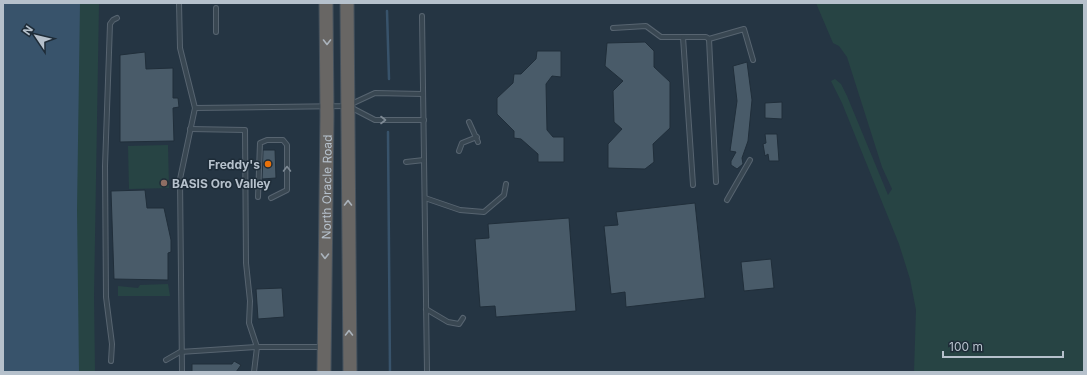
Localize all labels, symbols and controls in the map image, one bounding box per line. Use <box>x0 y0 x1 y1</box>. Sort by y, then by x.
north arrow <box>16 16 56 56</box>
text: N <box>20 23 36 38</box>
one-way arrow <box>323 39 331 45</box>
one-way arrow <box>380 116 386 124</box>
street label: North Oracle Road <box>318 134 334 240</box>
place label: Freddy's <box>208 157 260 172</box>
marker: Freddy's <box>263 159 273 169</box>
one-way arrow <box>283 166 291 172</box>
place label: BASIS Oro Valley <box>172 176 271 191</box>
marker: BASIS Oro Valley <box>159 178 169 188</box>
one-way arrow <box>344 200 352 206</box>
one-way arrow <box>321 253 329 259</box>
one-way arrow <box>345 330 353 336</box>
scale bar <box>943 333 1063 359</box>
text: 100 m <box>949 339 983 354</box>

